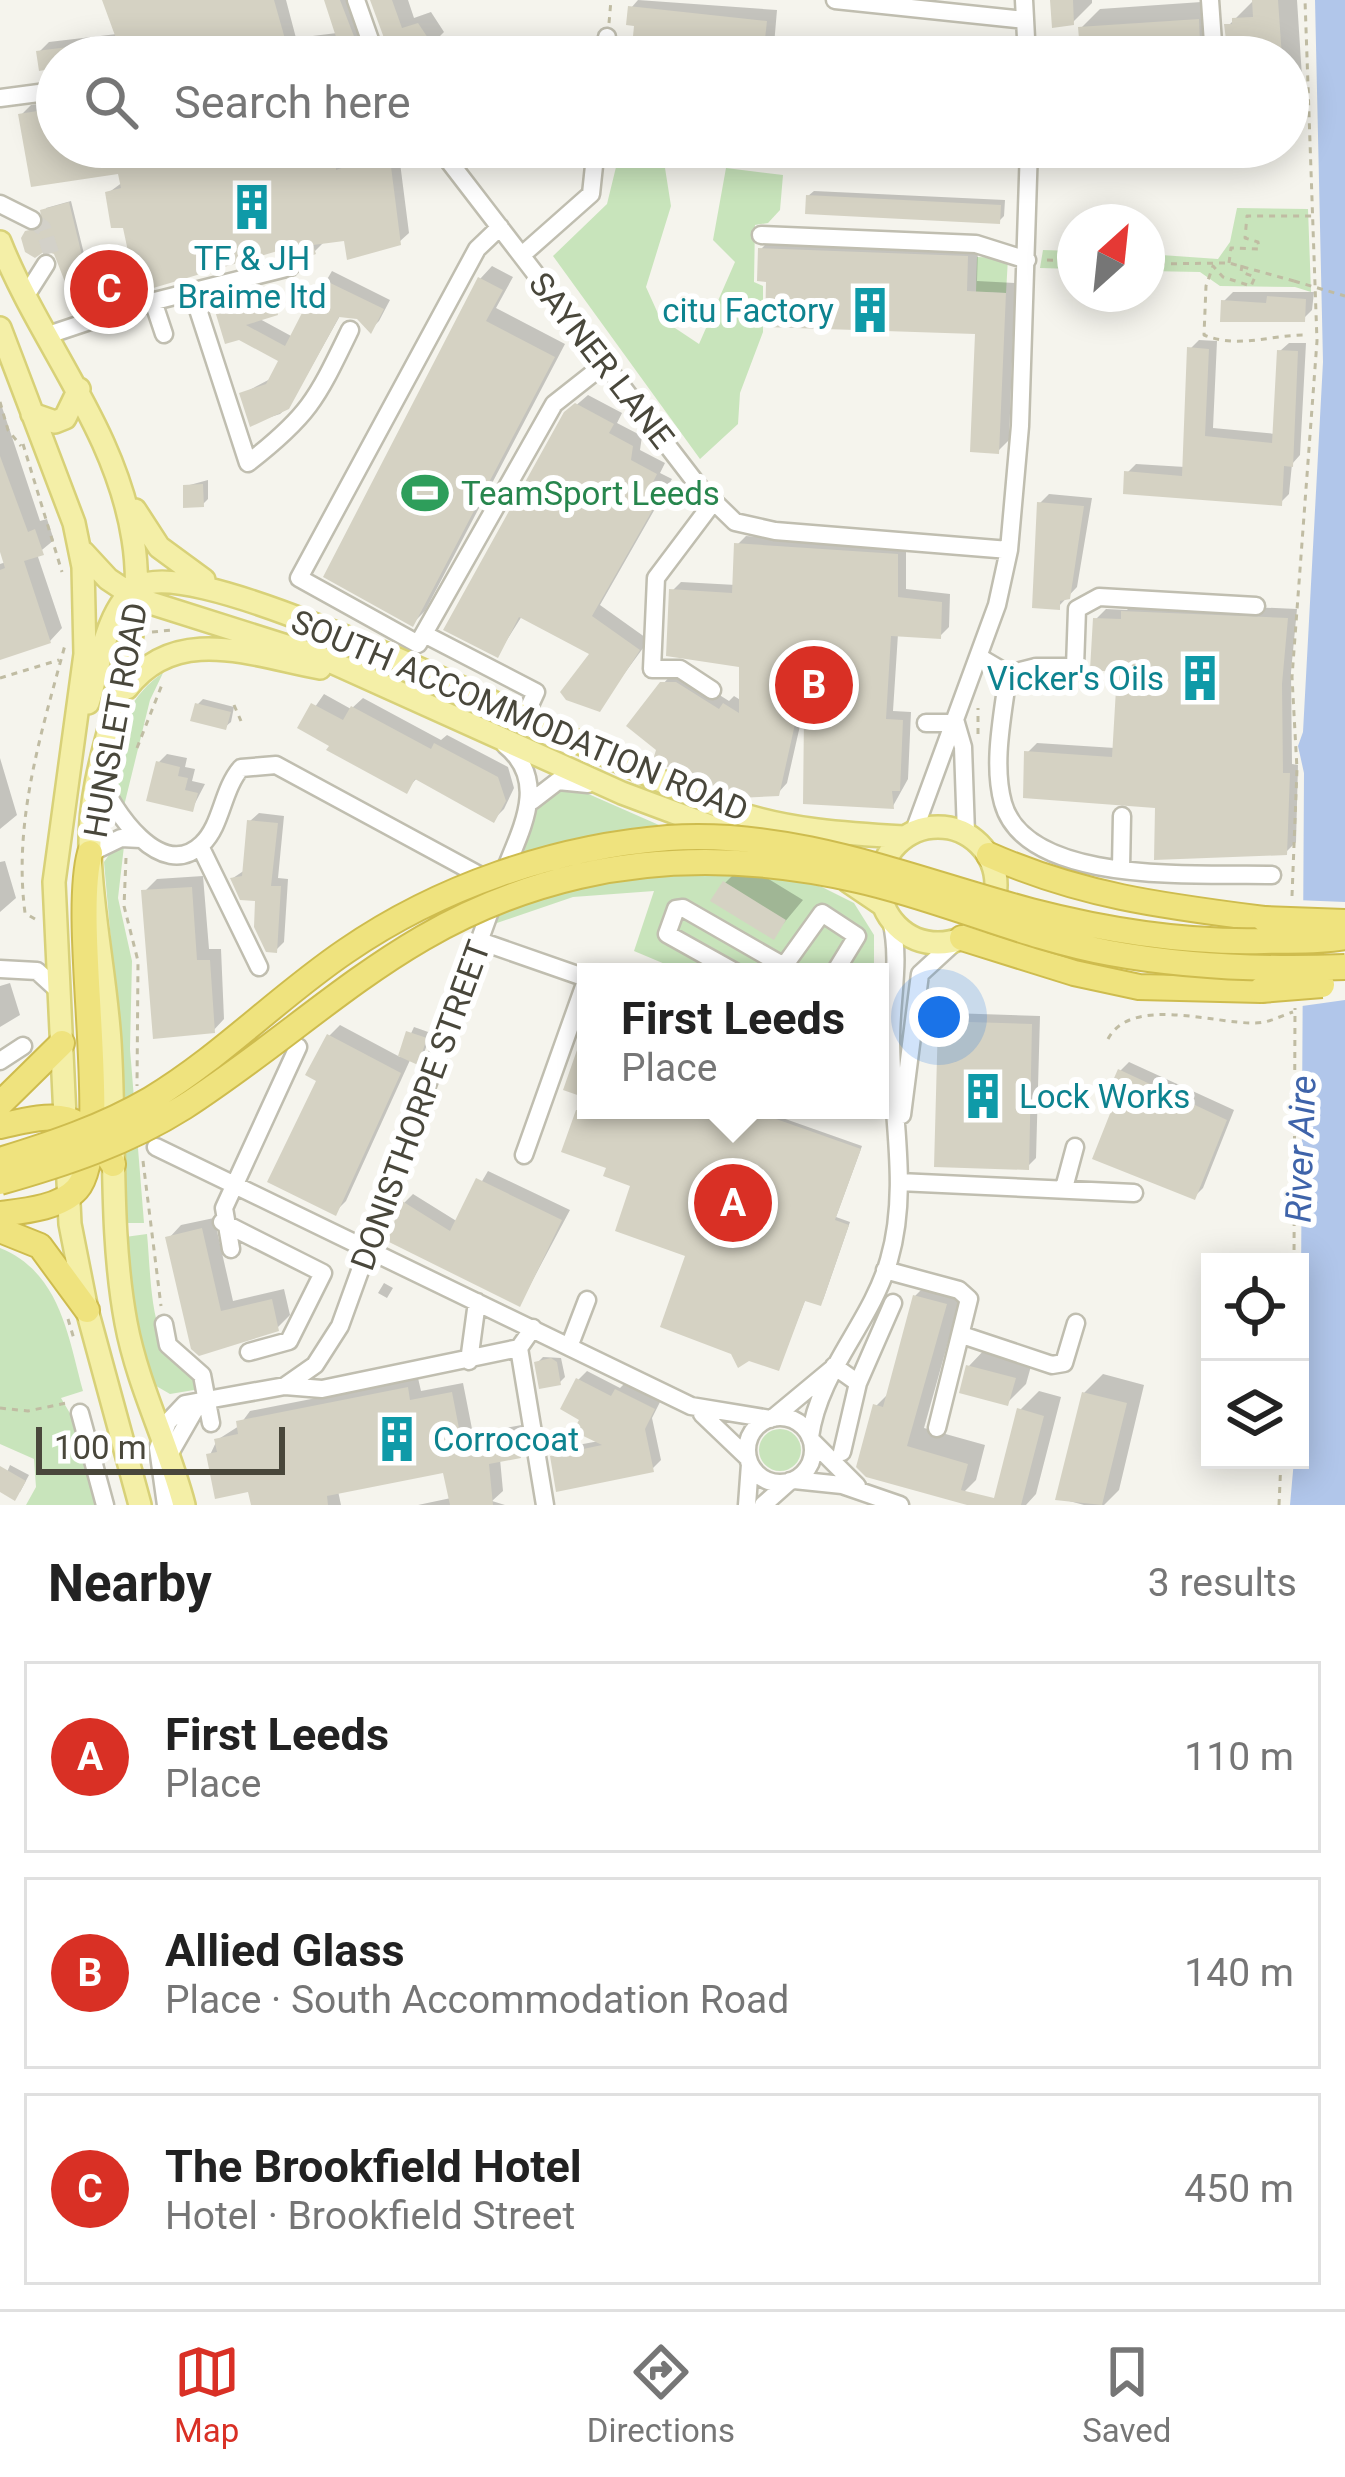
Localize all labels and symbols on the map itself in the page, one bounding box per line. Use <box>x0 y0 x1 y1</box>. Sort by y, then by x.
building icon: TF & JH Braime ltd <box>227 182 277 232</box>
north arrow <box>1057 204 1165 312</box>
place label: TF & JH Braime ltd <box>177 239 327 316</box>
pin: C <box>70 244 148 334</box>
street label: SAYNER LANE <box>521 265 682 456</box>
building icon: citu Factory <box>845 285 895 335</box>
place label: citu Factory <box>662 291 834 330</box>
sports icon: TeamSport Leeds <box>400 468 450 518</box>
place label: TeamSport Leeds <box>461 474 720 513</box>
street label: HUNSLET ROAD <box>76 599 155 841</box>
street label: SOUTH ACCOMMODATION ROAD <box>286 601 754 830</box>
pin: B <box>775 640 853 730</box>
building icon: Vicker's Oils <box>1175 653 1225 703</box>
place label: Vicker's Oils <box>987 659 1164 698</box>
street label: DONISTHORPE STREET <box>343 935 498 1275</box>
your location <box>909 987 969 1047</box>
building icon: Lock Works <box>958 1071 1008 1121</box>
water label: River Aire <box>1277 1075 1325 1223</box>
place label: Lock Works <box>1019 1077 1190 1116</box>
pin: A <box>694 1158 772 1248</box>
building icon: Corrocoat <box>372 1414 422 1464</box>
place label: Corrocoat <box>433 1420 579 1459</box>
scale bar <box>36 1421 285 1474</box>

